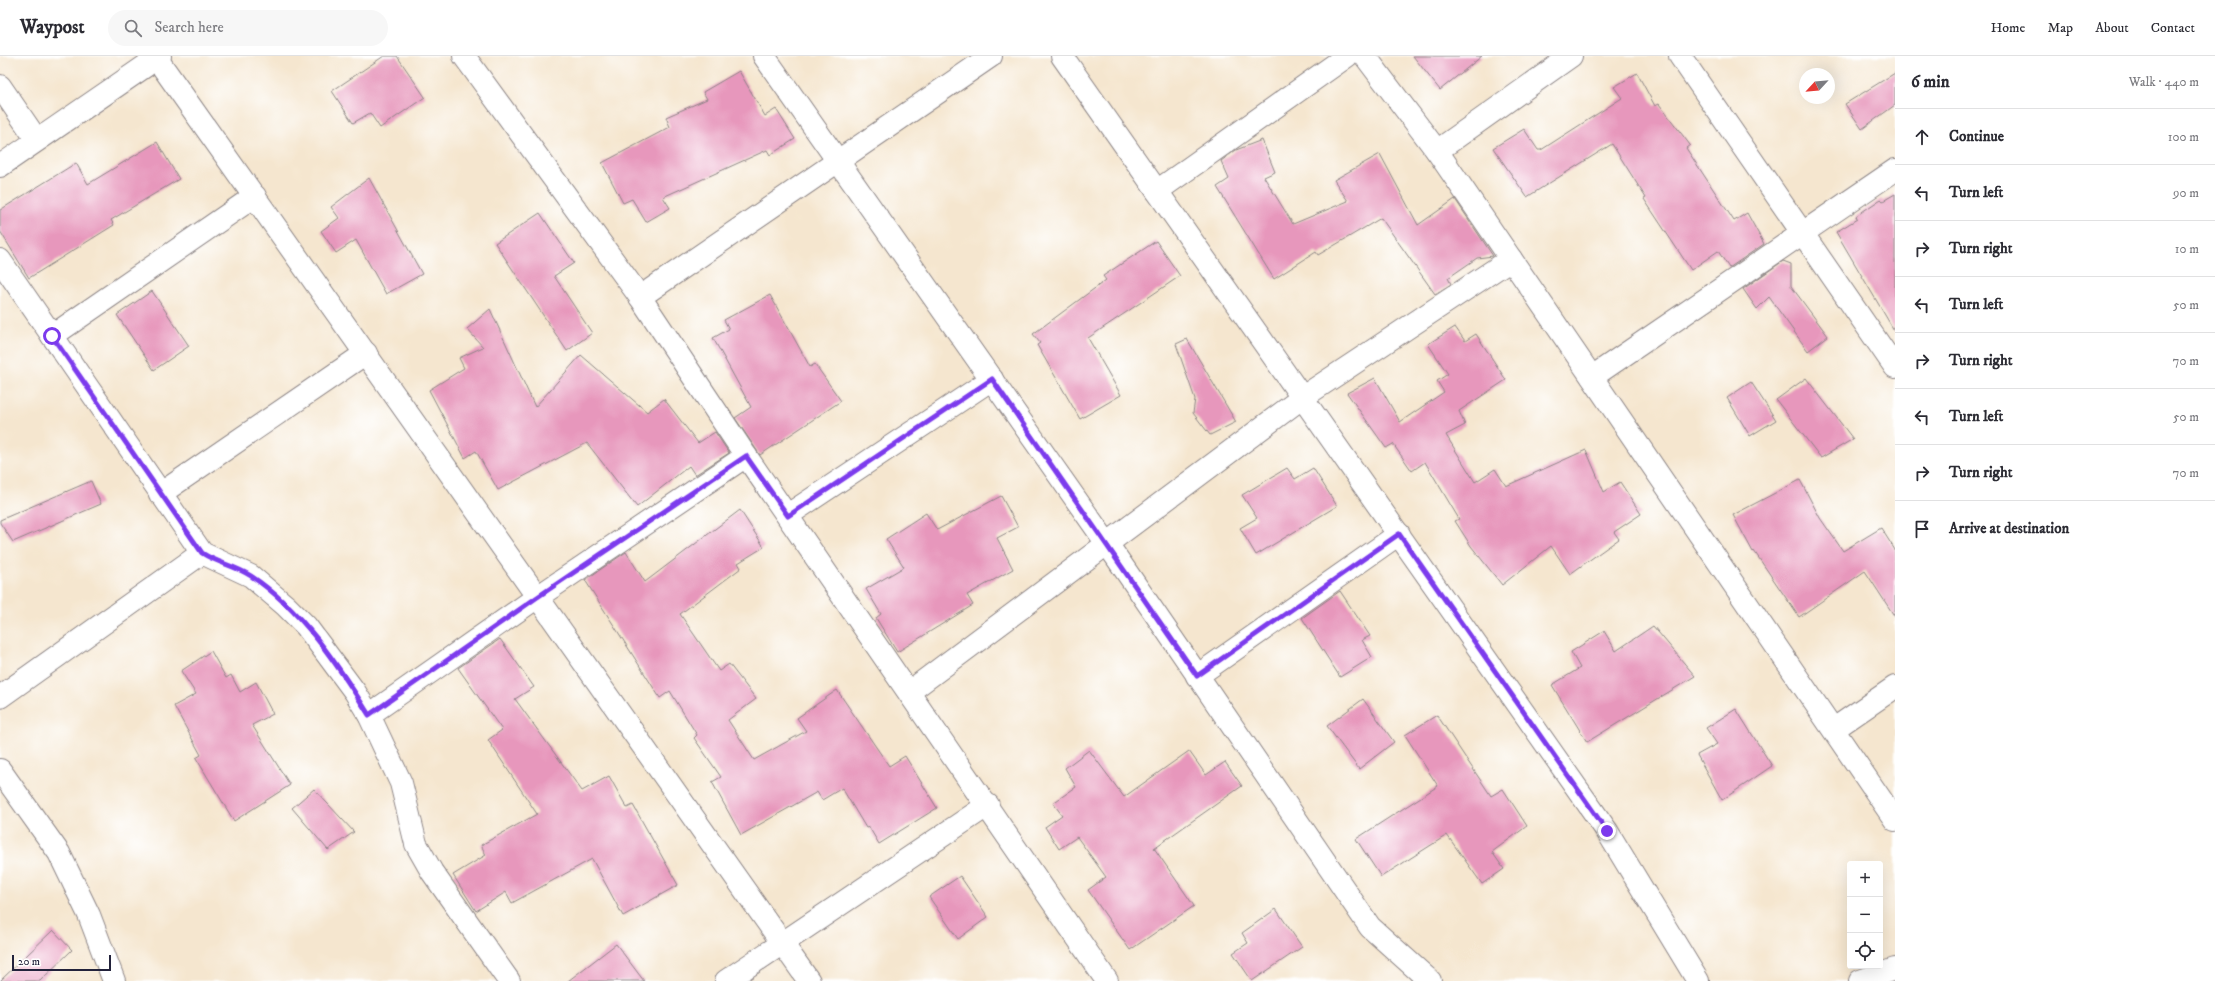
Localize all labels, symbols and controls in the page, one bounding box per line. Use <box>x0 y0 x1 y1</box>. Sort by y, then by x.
search box <box>108 10 388 46</box>
text: Waypost <box>20 16 84 39</box>
icon: search <box>122 17 144 39</box>
text: Search here <box>154 18 224 37</box>
text: Home <box>1991 19 2025 37</box>
text: Map <box>2047 19 2073 37</box>
text: About <box>2095 19 2129 37</box>
text: Contact <box>2151 19 2195 37</box>
north arrow <box>1799 68 1835 104</box>
text: 6 min <box>1911 71 1950 93</box>
text: Walk · 440 m <box>2129 74 2199 90</box>
icon: ahead <box>1911 126 1933 148</box>
text: Continue <box>1949 127 2004 146</box>
text: 100 m <box>2168 129 2199 145</box>
icon: left <box>1911 182 1933 204</box>
text: Turn left <box>1949 183 2003 202</box>
text: 90 m <box>2173 185 2199 201</box>
icon: right <box>1911 238 1933 260</box>
text: Turn right <box>1949 239 2012 258</box>
text: 10 m <box>2175 241 2199 257</box>
icon: left <box>1911 294 1933 316</box>
text: Turn left <box>1949 295 2003 314</box>
text: 50 m <box>2173 297 2199 313</box>
route start <box>43 327 61 345</box>
icon: right <box>1911 350 1933 372</box>
text: Turn right <box>1949 351 2012 370</box>
text: 70 m <box>2173 353 2199 369</box>
icon: left <box>1911 406 1933 428</box>
text: Turn left <box>1949 407 2003 426</box>
text: 50 m <box>2173 409 2199 425</box>
icon: right <box>1911 462 1933 484</box>
text: Turn right <box>1949 463 2012 482</box>
text: 70 m <box>2173 465 2199 481</box>
icon: arrive <box>1911 518 1933 540</box>
text: Arrive at destination <box>1949 519 2069 538</box>
route end <box>1598 822 1616 840</box>
map controls <box>1847 861 1883 969</box>
button: + <box>1847 861 1883 897</box>
button: − <box>1847 897 1883 933</box>
button: locate <box>1847 933 1883 969</box>
scale bar <box>12 953 111 972</box>
text: 20 m <box>18 955 40 969</box>

